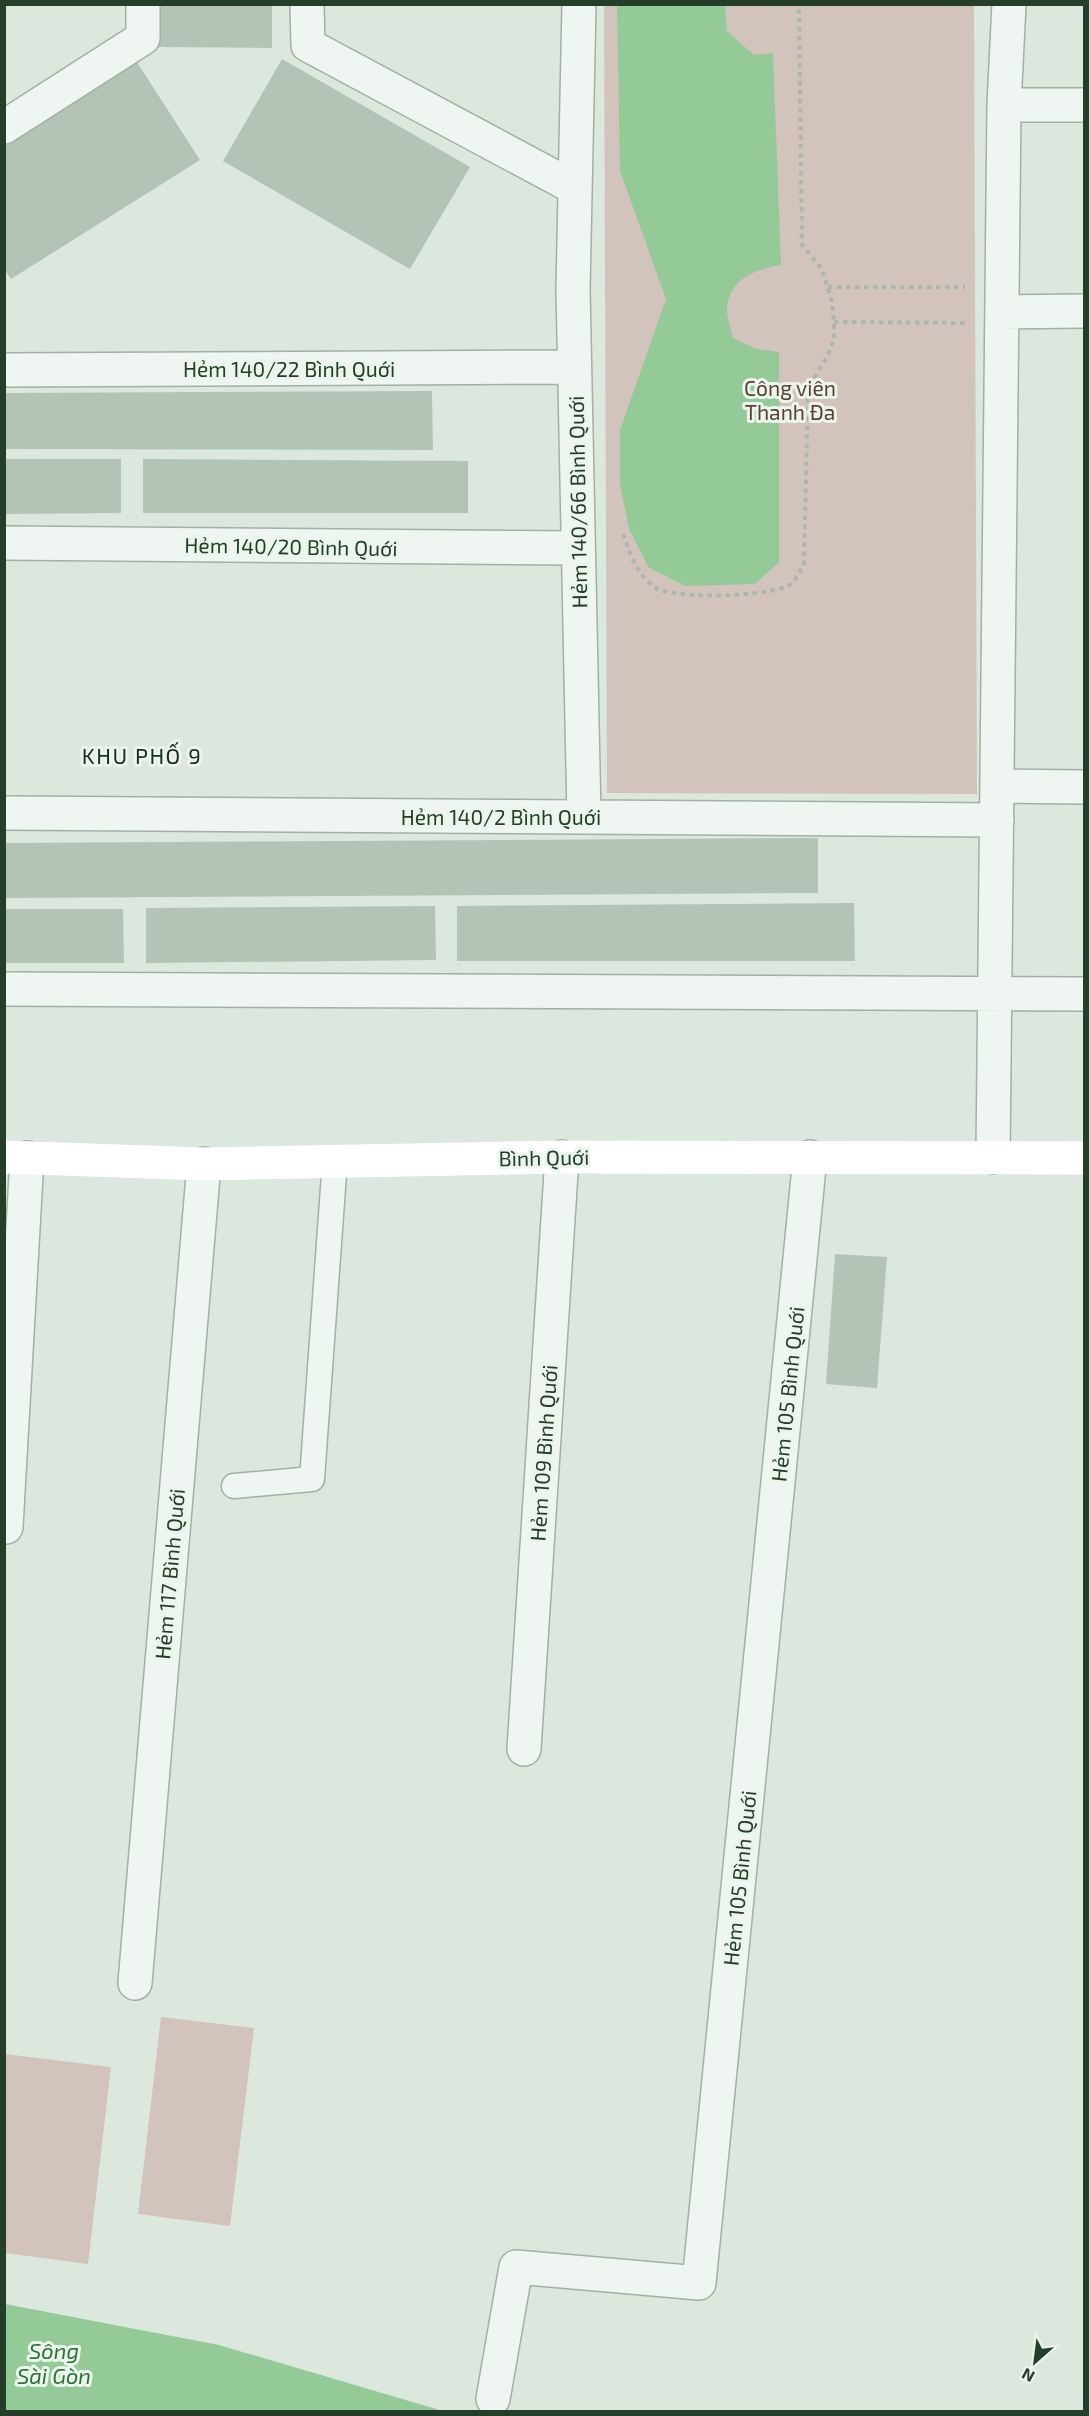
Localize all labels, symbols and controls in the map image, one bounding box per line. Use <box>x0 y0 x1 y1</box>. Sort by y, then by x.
street label: Hẻm 140/22 Bình Quới <box>183 356 395 382</box>
park label: Công viên Thanh Đa <box>744 375 836 424</box>
street label: Hẻm 140/66 Bình Quới <box>563 395 592 609</box>
street label: Hẻm 140/20 Bình Quới <box>184 532 398 561</box>
district label: KHU PHỐ 9 <box>82 741 202 768</box>
street label: Hẻm 140/2 Bình Quới <box>401 804 601 830</box>
street label: Bình Quới <box>498 1144 590 1171</box>
street label: Hẻm 105 Bình Quới <box>765 1305 810 1483</box>
street label: Hẻm 109 Bình Quới <box>524 1364 563 1542</box>
street label: Hẻm 117 Bình Quới <box>149 1488 190 1660</box>
street label: Hẻm 105 Bình Quới <box>717 1789 762 1967</box>
north arrow <box>1005 2332 1065 2392</box>
water label: Sông Sài Gòn <box>17 2337 91 2388</box>
text: N <box>1018 2365 1037 2387</box>

